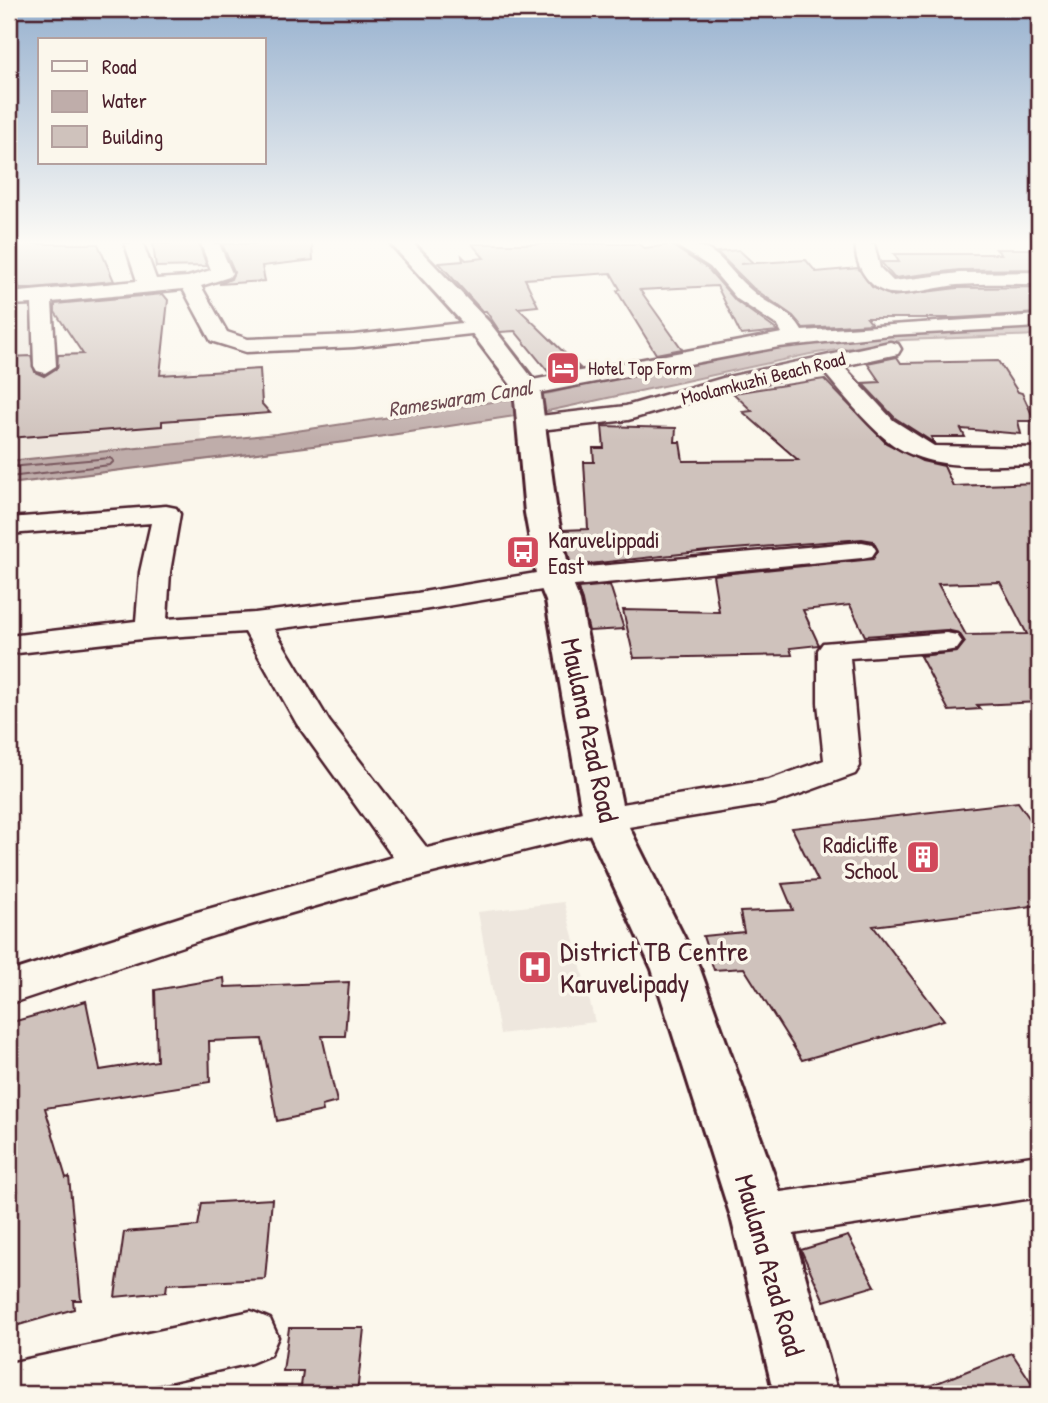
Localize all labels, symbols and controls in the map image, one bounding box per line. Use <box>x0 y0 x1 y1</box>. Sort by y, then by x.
legend <box>38 38 266 164</box>
text: Road <box>102 52 136 81</box>
text: Water <box>102 86 147 115</box>
text: Building <box>102 122 163 151</box>
street label: Moolamkuzhi Beach Road <box>678 345 848 411</box>
hotel icon: Hotel Top Form <box>544 349 582 387</box>
place label: Hotel Top Form <box>588 355 692 381</box>
water label: Rameswaram Canal <box>386 372 535 424</box>
place label: Karuvelippadi East <box>548 524 660 581</box>
bus stop icon: Karuvelippadi East <box>504 533 542 571</box>
street label: Maulana Azad Road <box>552 634 628 826</box>
place label: Radicliffe School <box>823 829 899 886</box>
building icon: Radicliffe School <box>904 838 942 876</box>
place label: District TB Centre Karuvelipady <box>560 932 748 1002</box>
hospital icon: District TB Centre Karuvelipady <box>516 948 554 986</box>
street label: Maulana Azad Road <box>726 1170 814 1360</box>

